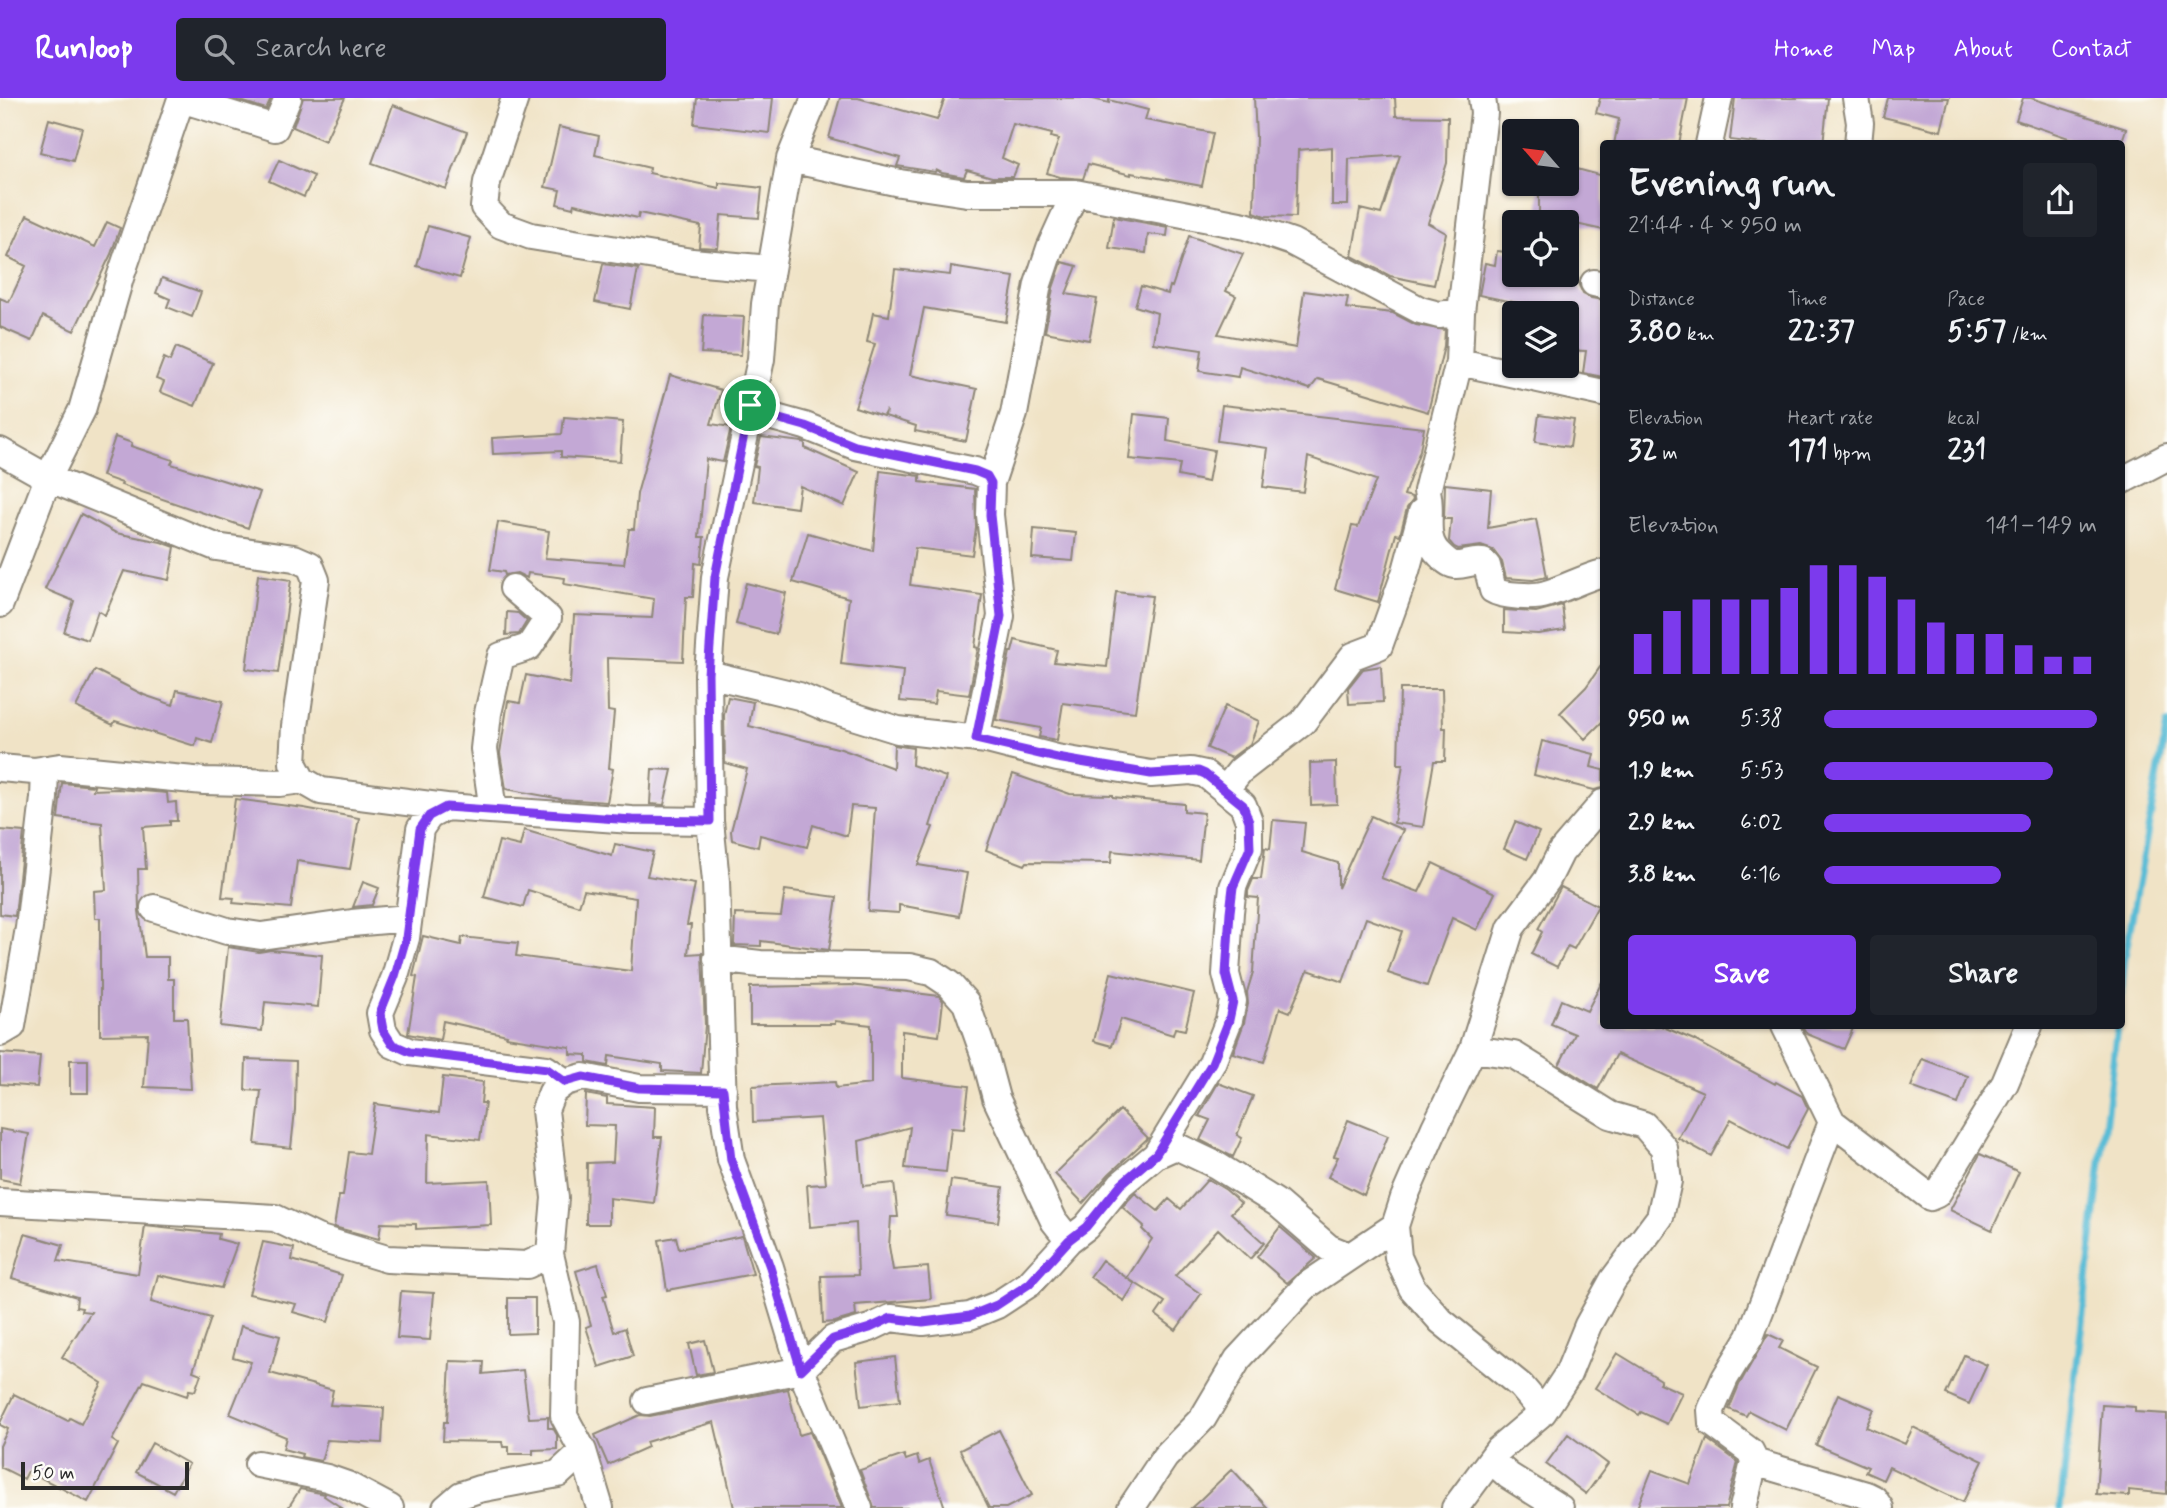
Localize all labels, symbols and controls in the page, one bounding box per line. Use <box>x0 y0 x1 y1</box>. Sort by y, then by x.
search box <box>176 18 666 81</box>
text: Runloop <box>35 27 134 71</box>
icon: search <box>200 30 238 68</box>
text: Search here <box>256 32 386 66</box>
text: Home <box>1774 34 1834 65</box>
text: Map <box>1872 34 1916 65</box>
text: About <box>1954 34 2013 65</box>
text: Contact <box>2051 34 2132 65</box>
north arrow <box>1502 119 1578 196</box>
map controls <box>1502 119 1579 378</box>
text: Evening run <box>1628 160 1835 209</box>
button: share <box>2023 163 2097 237</box>
button: locate <box>1502 210 1579 287</box>
text: 21:44 · 4 × 950 m <box>1628 211 1802 241</box>
text: Distance <box>1628 287 1695 312</box>
text: Time <box>1788 287 1827 312</box>
text: Pace <box>1947 287 1985 312</box>
button: layers <box>1502 301 1579 378</box>
text: 3.80 <box>1628 312 1682 351</box>
text: 22:37 <box>1788 312 1855 351</box>
text: 5:57 <box>1947 312 2006 351</box>
text: km <box>1682 322 1715 347</box>
text: /km <box>2006 322 2048 347</box>
pin <box>720 375 780 435</box>
icon: arrive <box>731 386 769 424</box>
text: Elevation <box>1628 406 1703 431</box>
text: Heart rate <box>1788 406 1873 431</box>
text: kcal <box>1947 406 1979 431</box>
text: 32 <box>1628 431 1657 470</box>
text: 171 <box>1788 431 1828 470</box>
text: 231 <box>1947 431 1986 470</box>
text: m <box>1657 441 1678 466</box>
text: bpm <box>1828 441 1871 466</box>
text: Elevation <box>1628 511 1719 541</box>
text: 141–149 m <box>1985 511 2097 541</box>
text: 950 m <box>1628 704 1690 734</box>
text: 5:38 <box>1740 704 1783 734</box>
text: 1.9 km <box>1628 756 1694 786</box>
text: 5:53 <box>1740 756 1783 786</box>
text: 2.9 km <box>1628 808 1695 838</box>
text: 6:02 <box>1740 808 1783 838</box>
text: 3.8 km <box>1628 860 1696 890</box>
text: 6:16 <box>1740 860 1781 890</box>
button: Save <box>1628 935 1856 1015</box>
button: Share <box>1870 935 2097 1015</box>
scale bar <box>21 1459 189 1491</box>
text: 50 m <box>32 1461 75 1486</box>

